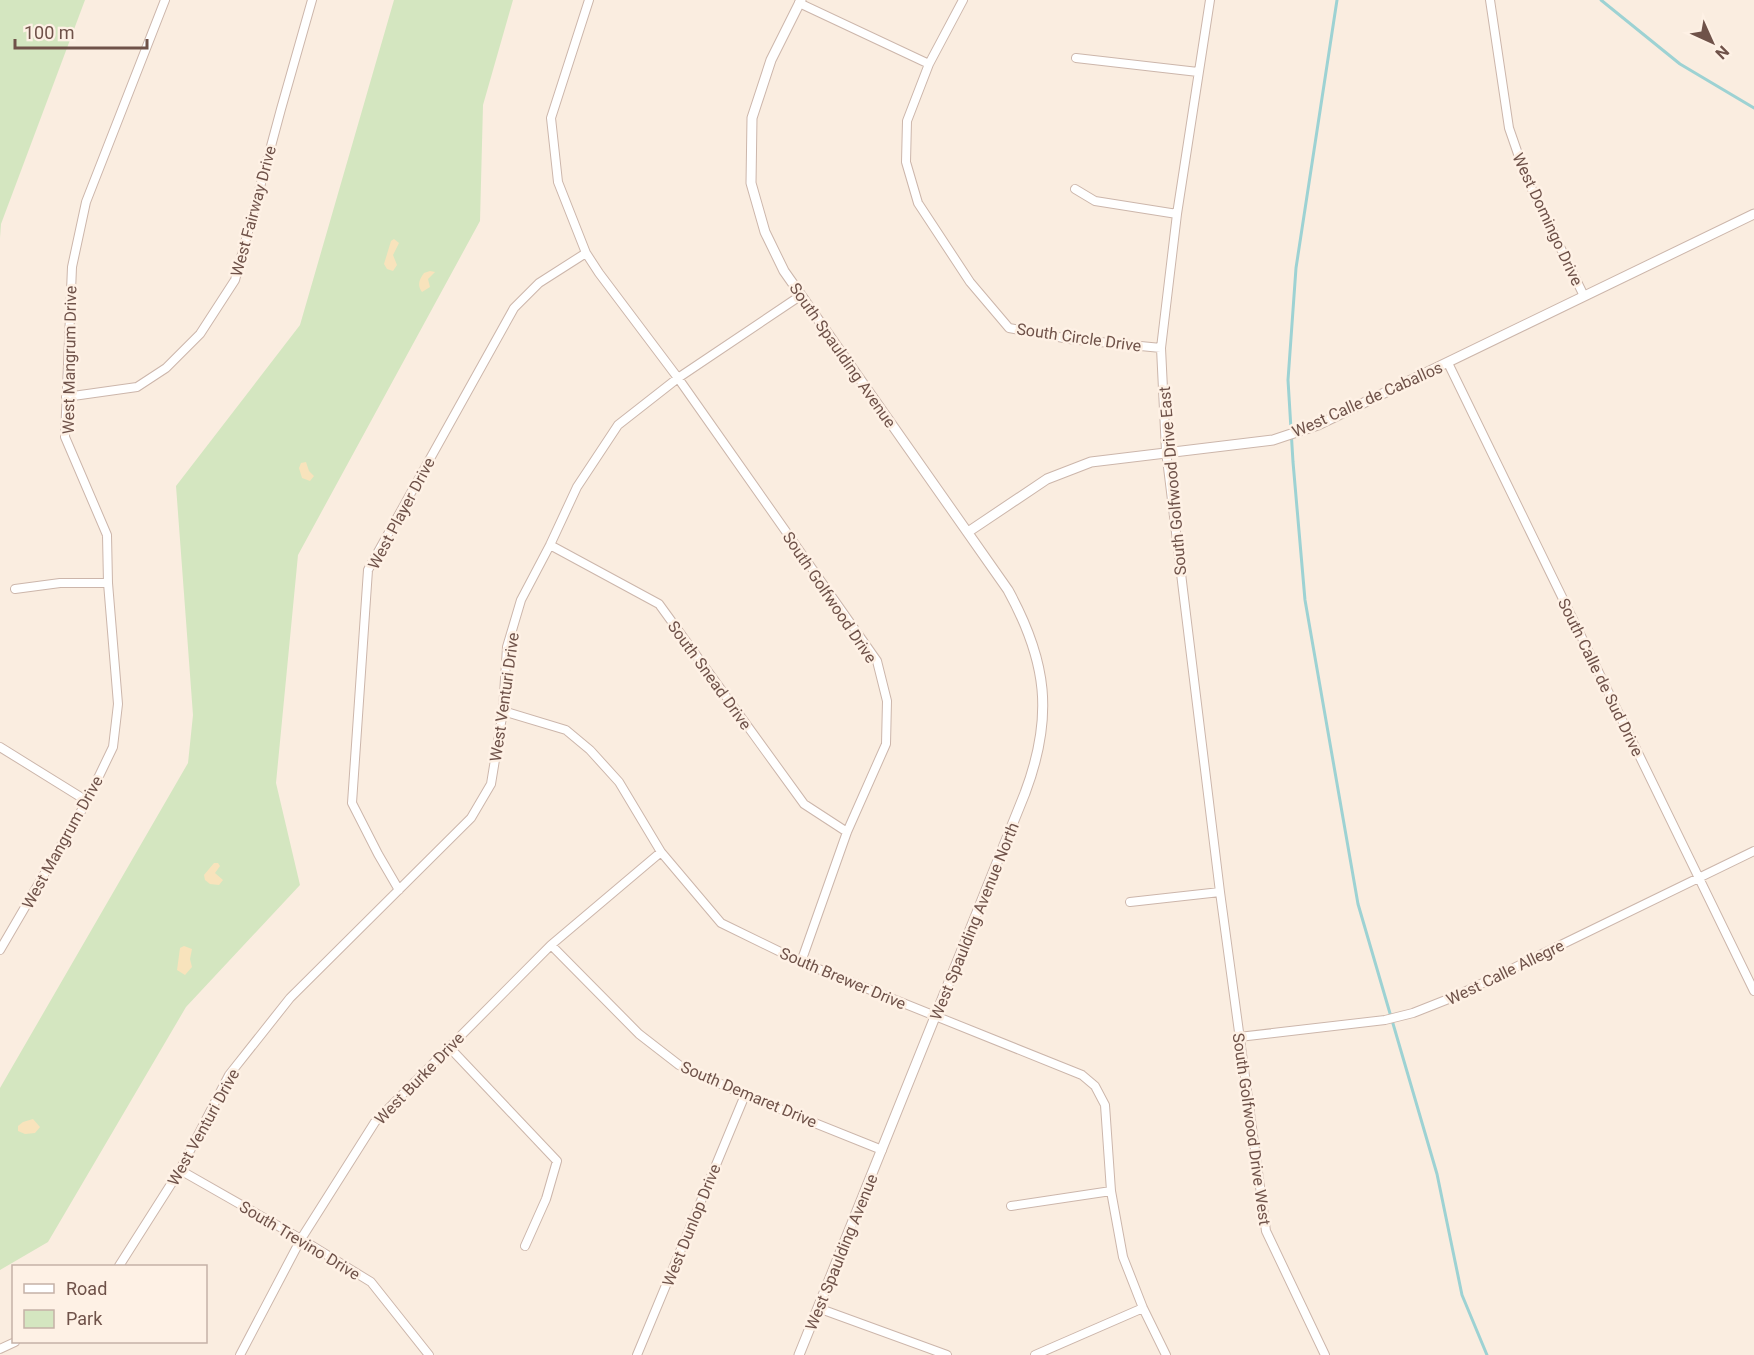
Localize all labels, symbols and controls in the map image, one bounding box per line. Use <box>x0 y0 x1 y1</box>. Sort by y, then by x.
scale bar <box>15 12 147 50</box>
north arrow <box>1682 12 1742 72</box>
text: 100 m <box>24 22 75 43</box>
text: N <box>1712 42 1733 63</box>
street label: West Fairway Drive <box>227 144 280 279</box>
street label: West Domingo Drive <box>1508 150 1587 289</box>
street label: South Spaulding Avenue <box>785 279 900 431</box>
street label: West Mangrum Drive <box>59 286 80 434</box>
street label: South Circle Drive <box>1015 319 1142 356</box>
street label: West Calle de Caballos <box>1289 358 1445 441</box>
street label: South Golfwood Drive East <box>1155 386 1190 576</box>
street label: West Player Drive <box>364 454 439 572</box>
street label: South Golfwood Drive <box>779 528 881 666</box>
street label: South Calle de Sud Drive <box>1554 595 1647 759</box>
street label: South Snead Drive <box>664 617 755 733</box>
street label: West Venturi Drive <box>486 631 523 763</box>
street label: West Mangrum Drive <box>18 773 107 912</box>
street label: West Spaulding Avenue North <box>926 820 1023 1023</box>
street label: West Calle Allegre <box>1443 936 1567 1009</box>
street label: South Brewer Drive <box>777 943 909 1014</box>
street label: West Burke Drive <box>371 1028 468 1128</box>
street label: South Golfwood Drive West <box>1229 1032 1274 1226</box>
street label: South Demaret Drive <box>678 1057 820 1132</box>
street label: West Venturi Drive <box>164 1066 243 1189</box>
street label: West Dunlop Drive <box>658 1161 725 1289</box>
street label: West Spaulding Avenue <box>801 1171 882 1333</box>
street label: South Trevino Drive <box>236 1197 363 1284</box>
legend <box>12 1265 207 1343</box>
text: Road <box>66 1278 107 1299</box>
text: Park <box>66 1308 103 1329</box>

